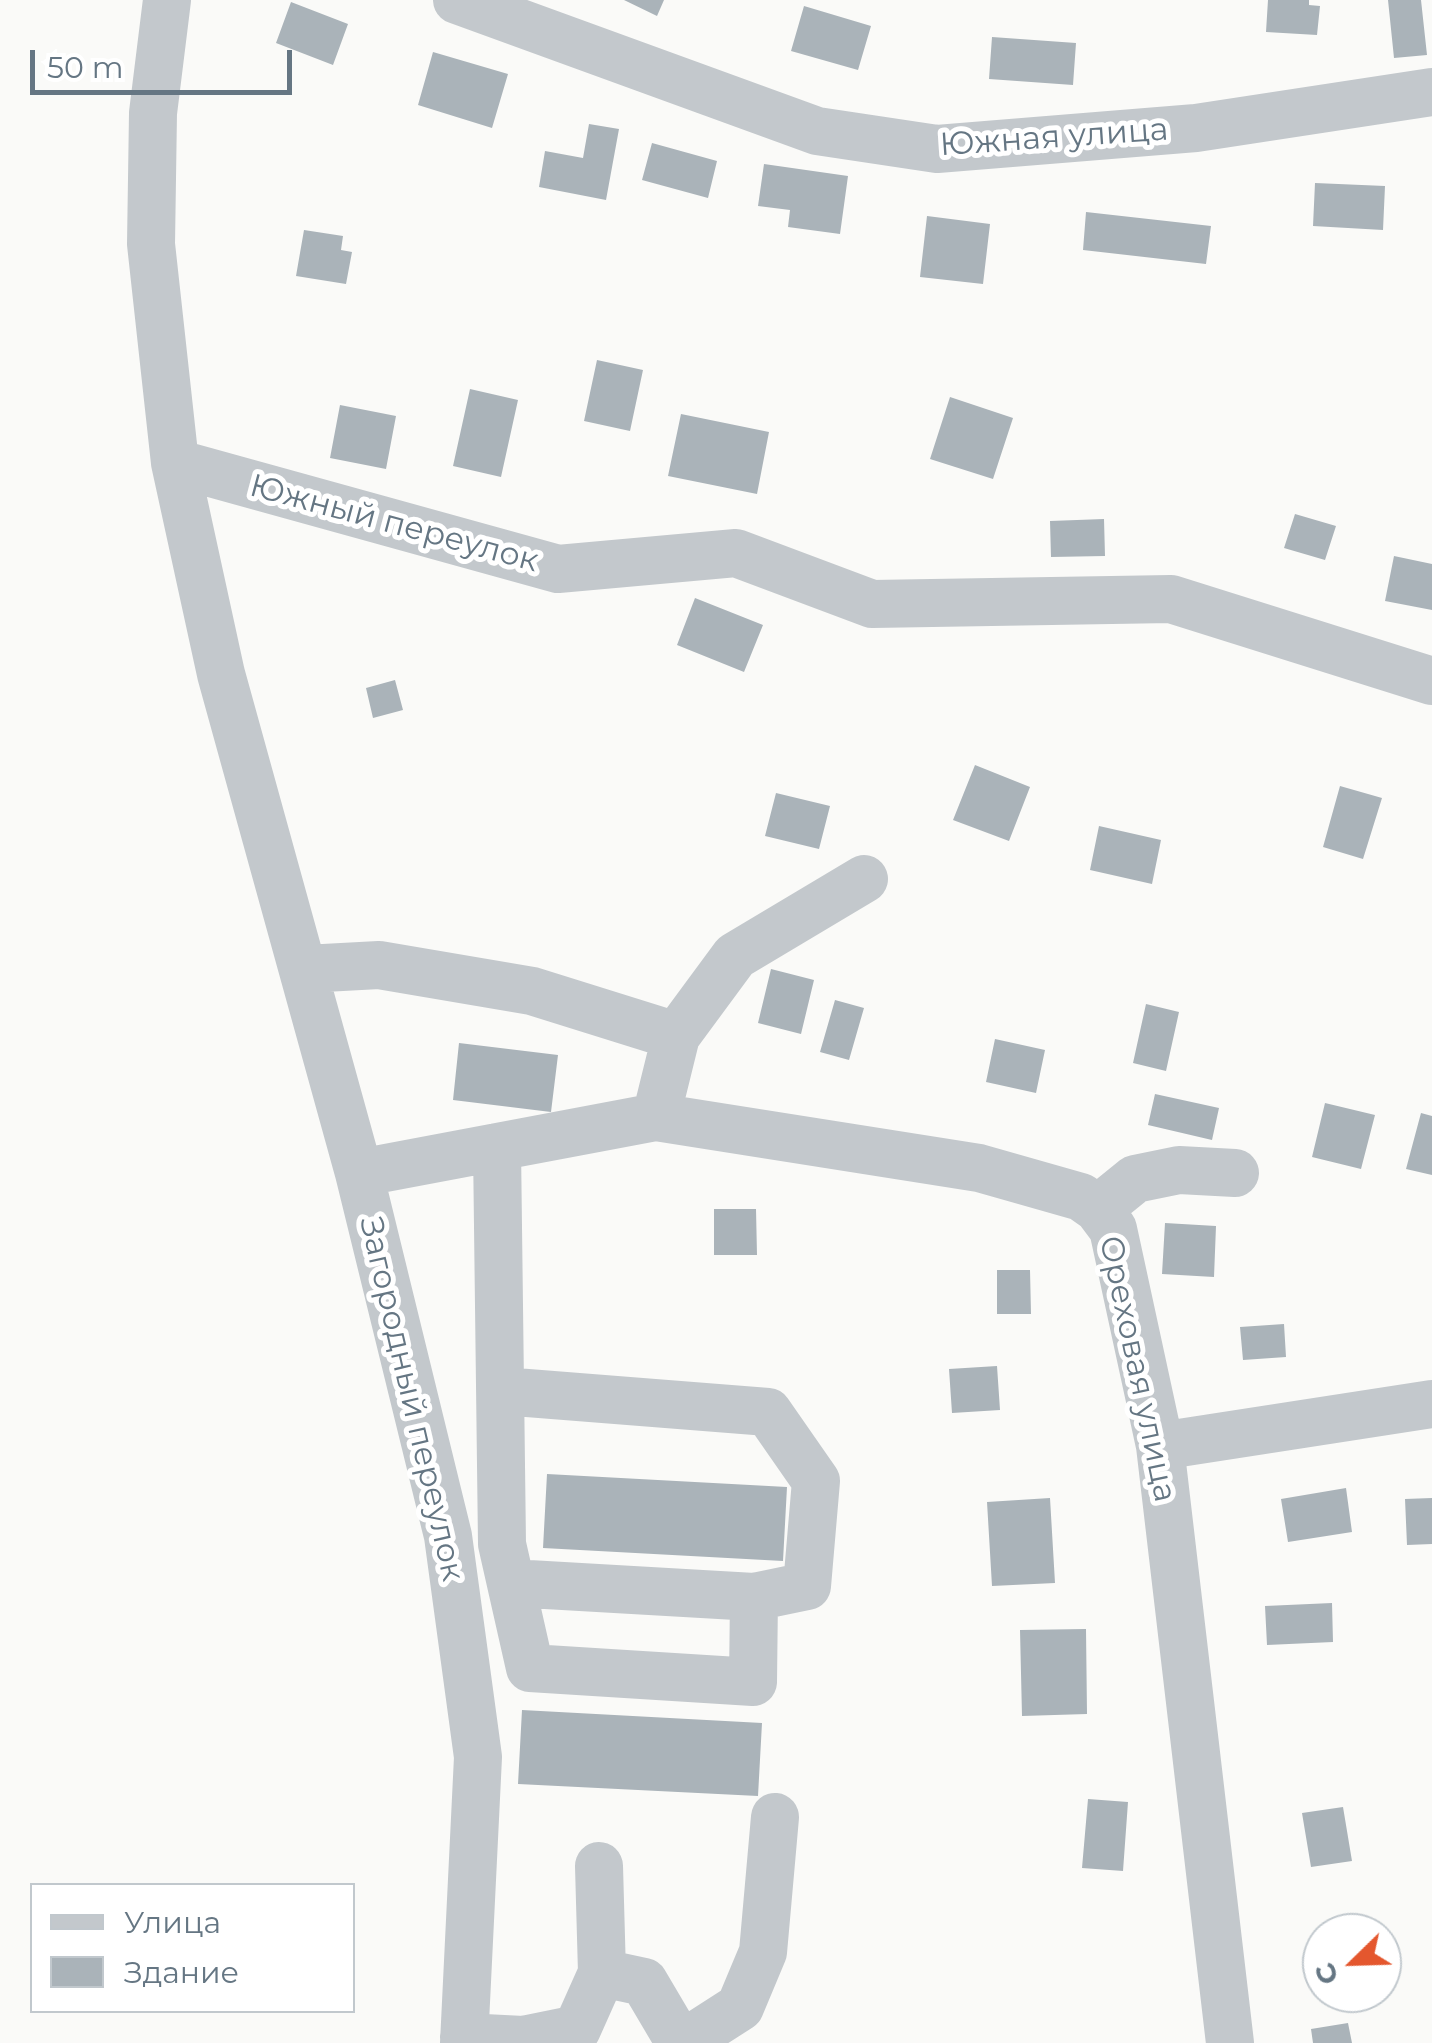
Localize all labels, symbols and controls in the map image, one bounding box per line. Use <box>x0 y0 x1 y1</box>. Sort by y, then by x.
scale bar <box>35 30 298 92</box>
text: 50 m <box>47 49 124 86</box>
street label: Южная улица <box>938 111 1170 165</box>
street label: Южный переулок <box>246 467 542 581</box>
street label: Загородный переулок <box>350 1213 472 1585</box>
street label: Ореховая улица <box>1090 1233 1184 1505</box>
legend <box>30 1883 355 2013</box>
text: Улица <box>124 1904 221 1941</box>
north arrow <box>1302 1913 1402 2013</box>
text: Здание <box>124 1954 239 1991</box>
text: С <box>1307 1958 1346 1990</box>

